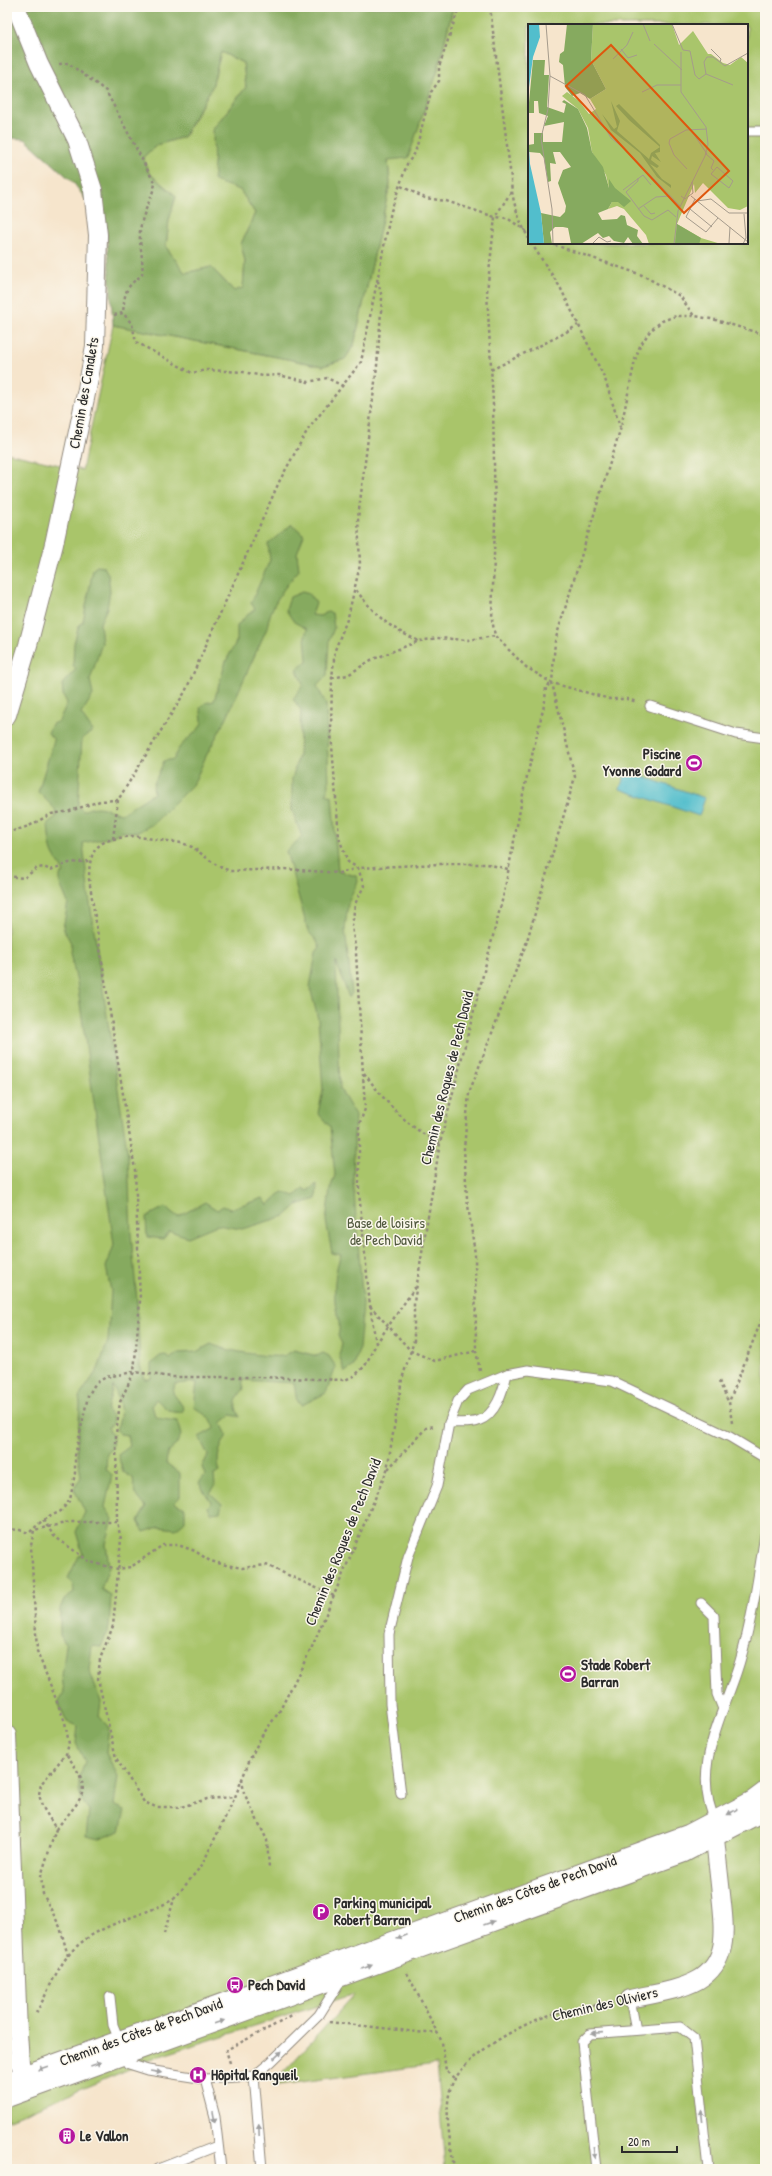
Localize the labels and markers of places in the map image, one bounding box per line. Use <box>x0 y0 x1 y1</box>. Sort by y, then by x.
place label: Piscine Yvonne Godard <box>603 743 681 781</box>
sports icon: Piscine Yvonne Godard <box>684 753 704 773</box>
place label: Stade Robert Barran <box>581 1654 651 1692</box>
sports icon: Stade Robert Barran <box>558 1664 578 1684</box>
place label: Parking municipal Robert Barran <box>334 1892 432 1930</box>
parking icon: Parking municipal Robert Barran <box>311 1902 331 1922</box>
place label: Pech David <box>248 1974 305 1995</box>
bus stop icon: Pech David <box>225 1975 245 1995</box>
place label: Hôpital Rangueil <box>211 2064 299 2086</box>
hospital icon: Hôpital Rangueil <box>188 2065 208 2085</box>
place label: Le Vallon <box>80 2125 129 2146</box>
building icon: Le Vallon <box>57 2126 77 2146</box>

